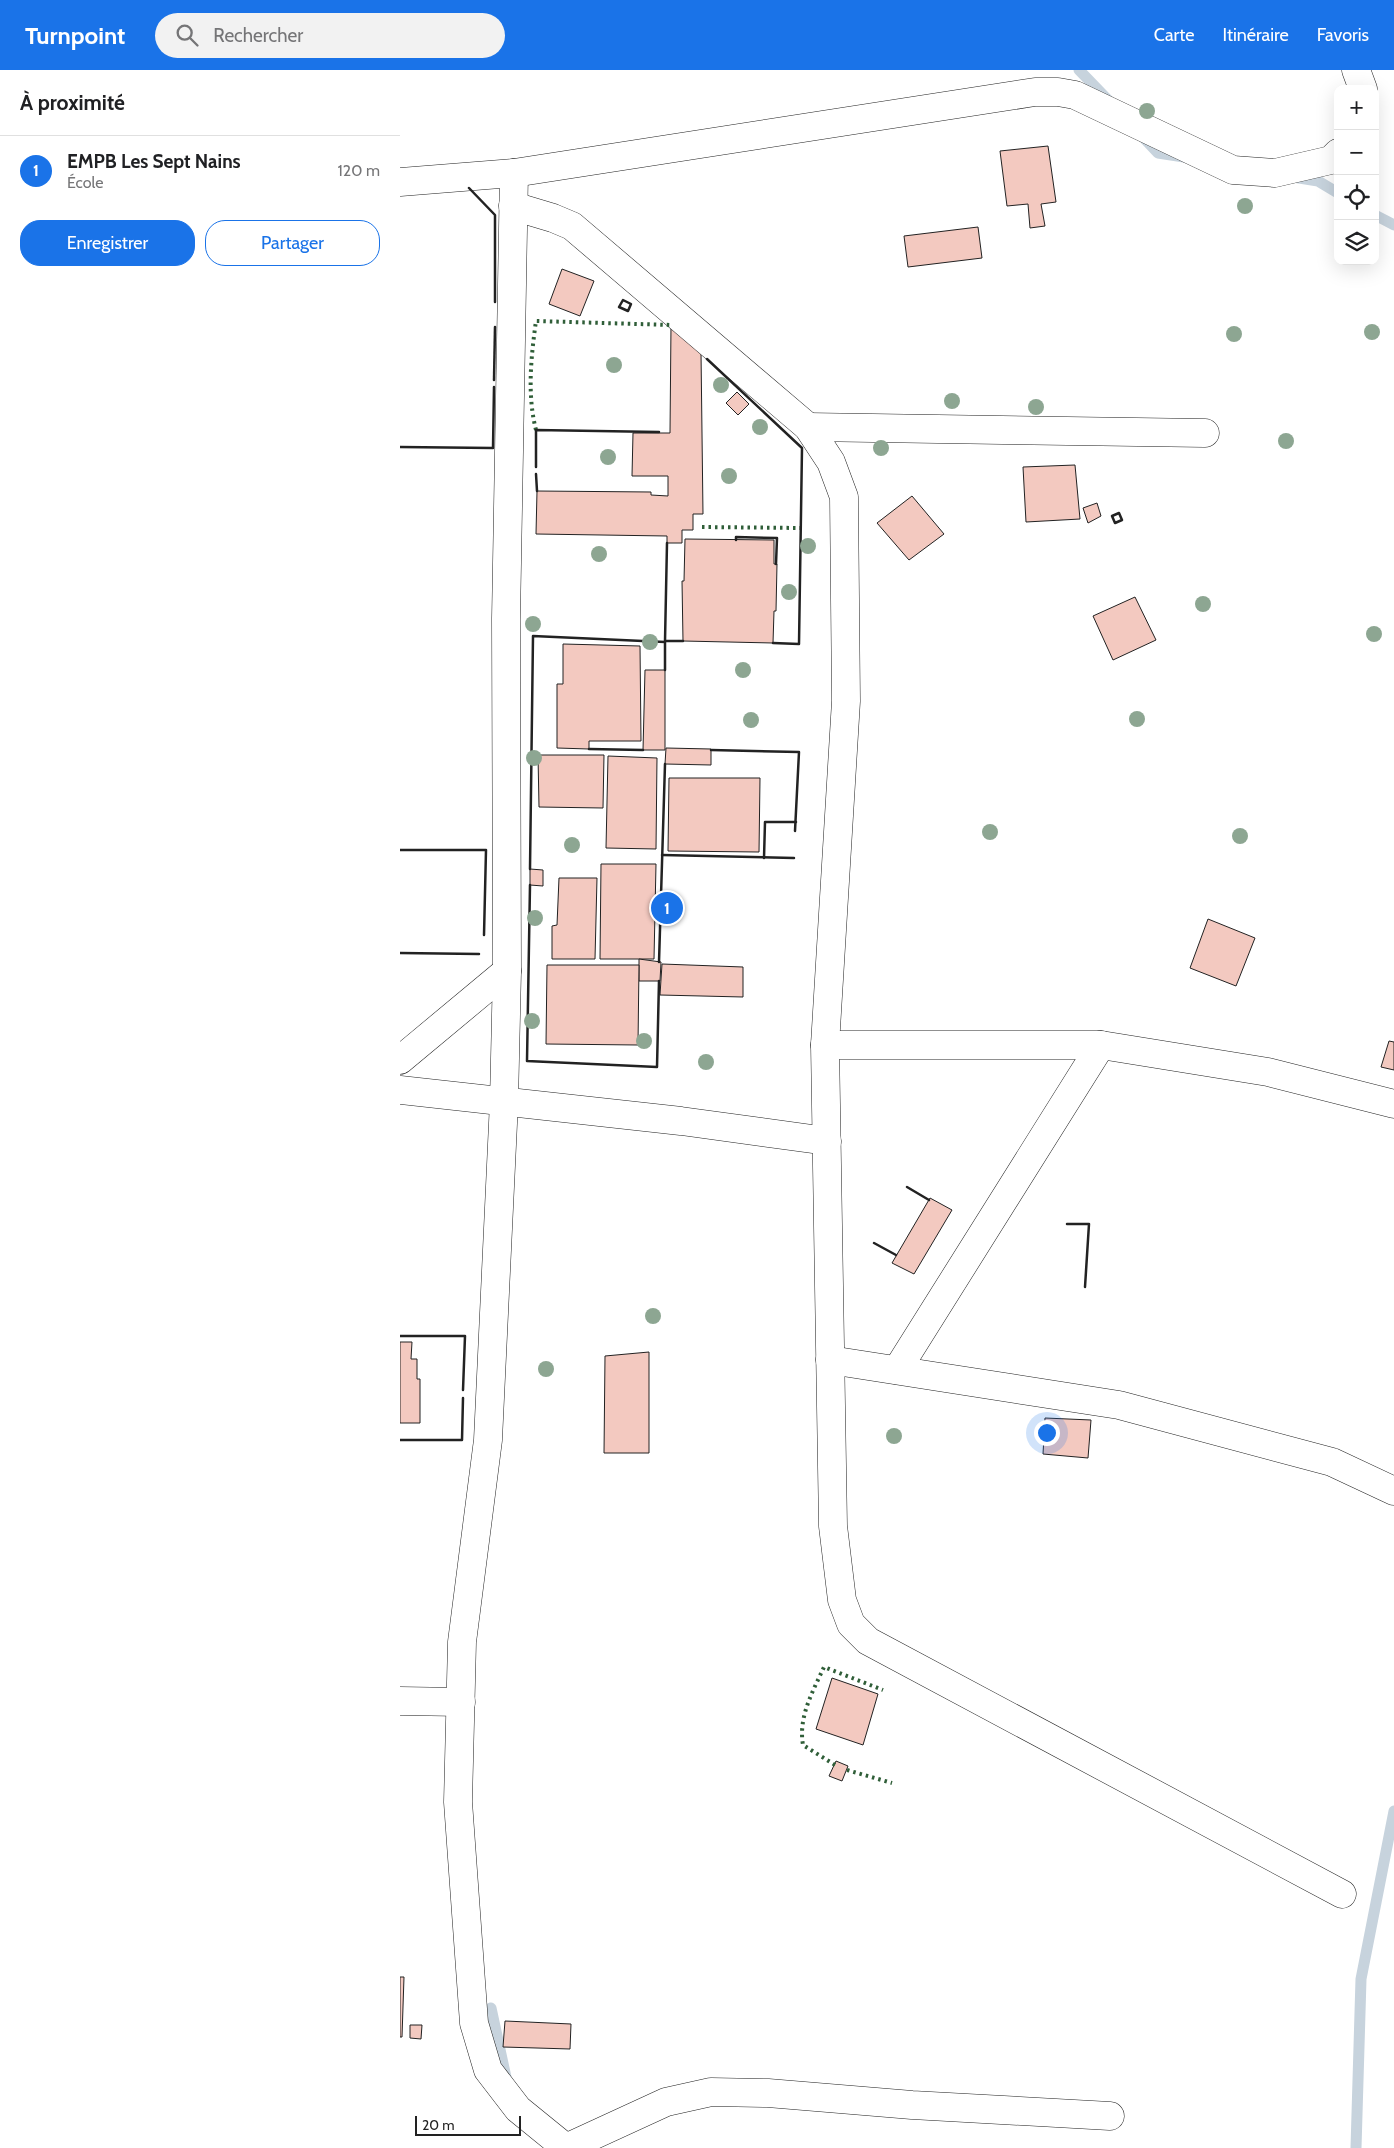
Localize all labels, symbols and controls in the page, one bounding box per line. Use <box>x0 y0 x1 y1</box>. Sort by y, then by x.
search box <box>155 13 505 58</box>
text: Turnpoint <box>25 21 125 50</box>
icon: search <box>173 21 201 49</box>
text: Rechercher <box>213 24 303 47</box>
text: Carte <box>1154 24 1194 46</box>
text: Itinéraire <box>1222 24 1289 46</box>
text: Favoris <box>1317 24 1369 46</box>
map controls <box>1334 85 1379 265</box>
button: + <box>1334 85 1379 130</box>
text: À proximité <box>20 90 125 115</box>
button: − <box>1334 130 1379 175</box>
text: EMPB Les Sept Nains <box>67 150 241 173</box>
text: 1 <box>33 161 39 180</box>
text: 120 m <box>338 161 380 180</box>
text: École <box>67 173 103 192</box>
button: locate <box>1334 175 1379 220</box>
button: Enregistrer <box>20 220 195 266</box>
button: Partager <box>205 220 380 266</box>
button: layers <box>1334 220 1379 265</box>
pin: 1 <box>651 889 683 927</box>
your location <box>1034 1420 1060 1446</box>
scale bar <box>415 2113 521 2136</box>
text: 20 m <box>422 2116 455 2134</box>

